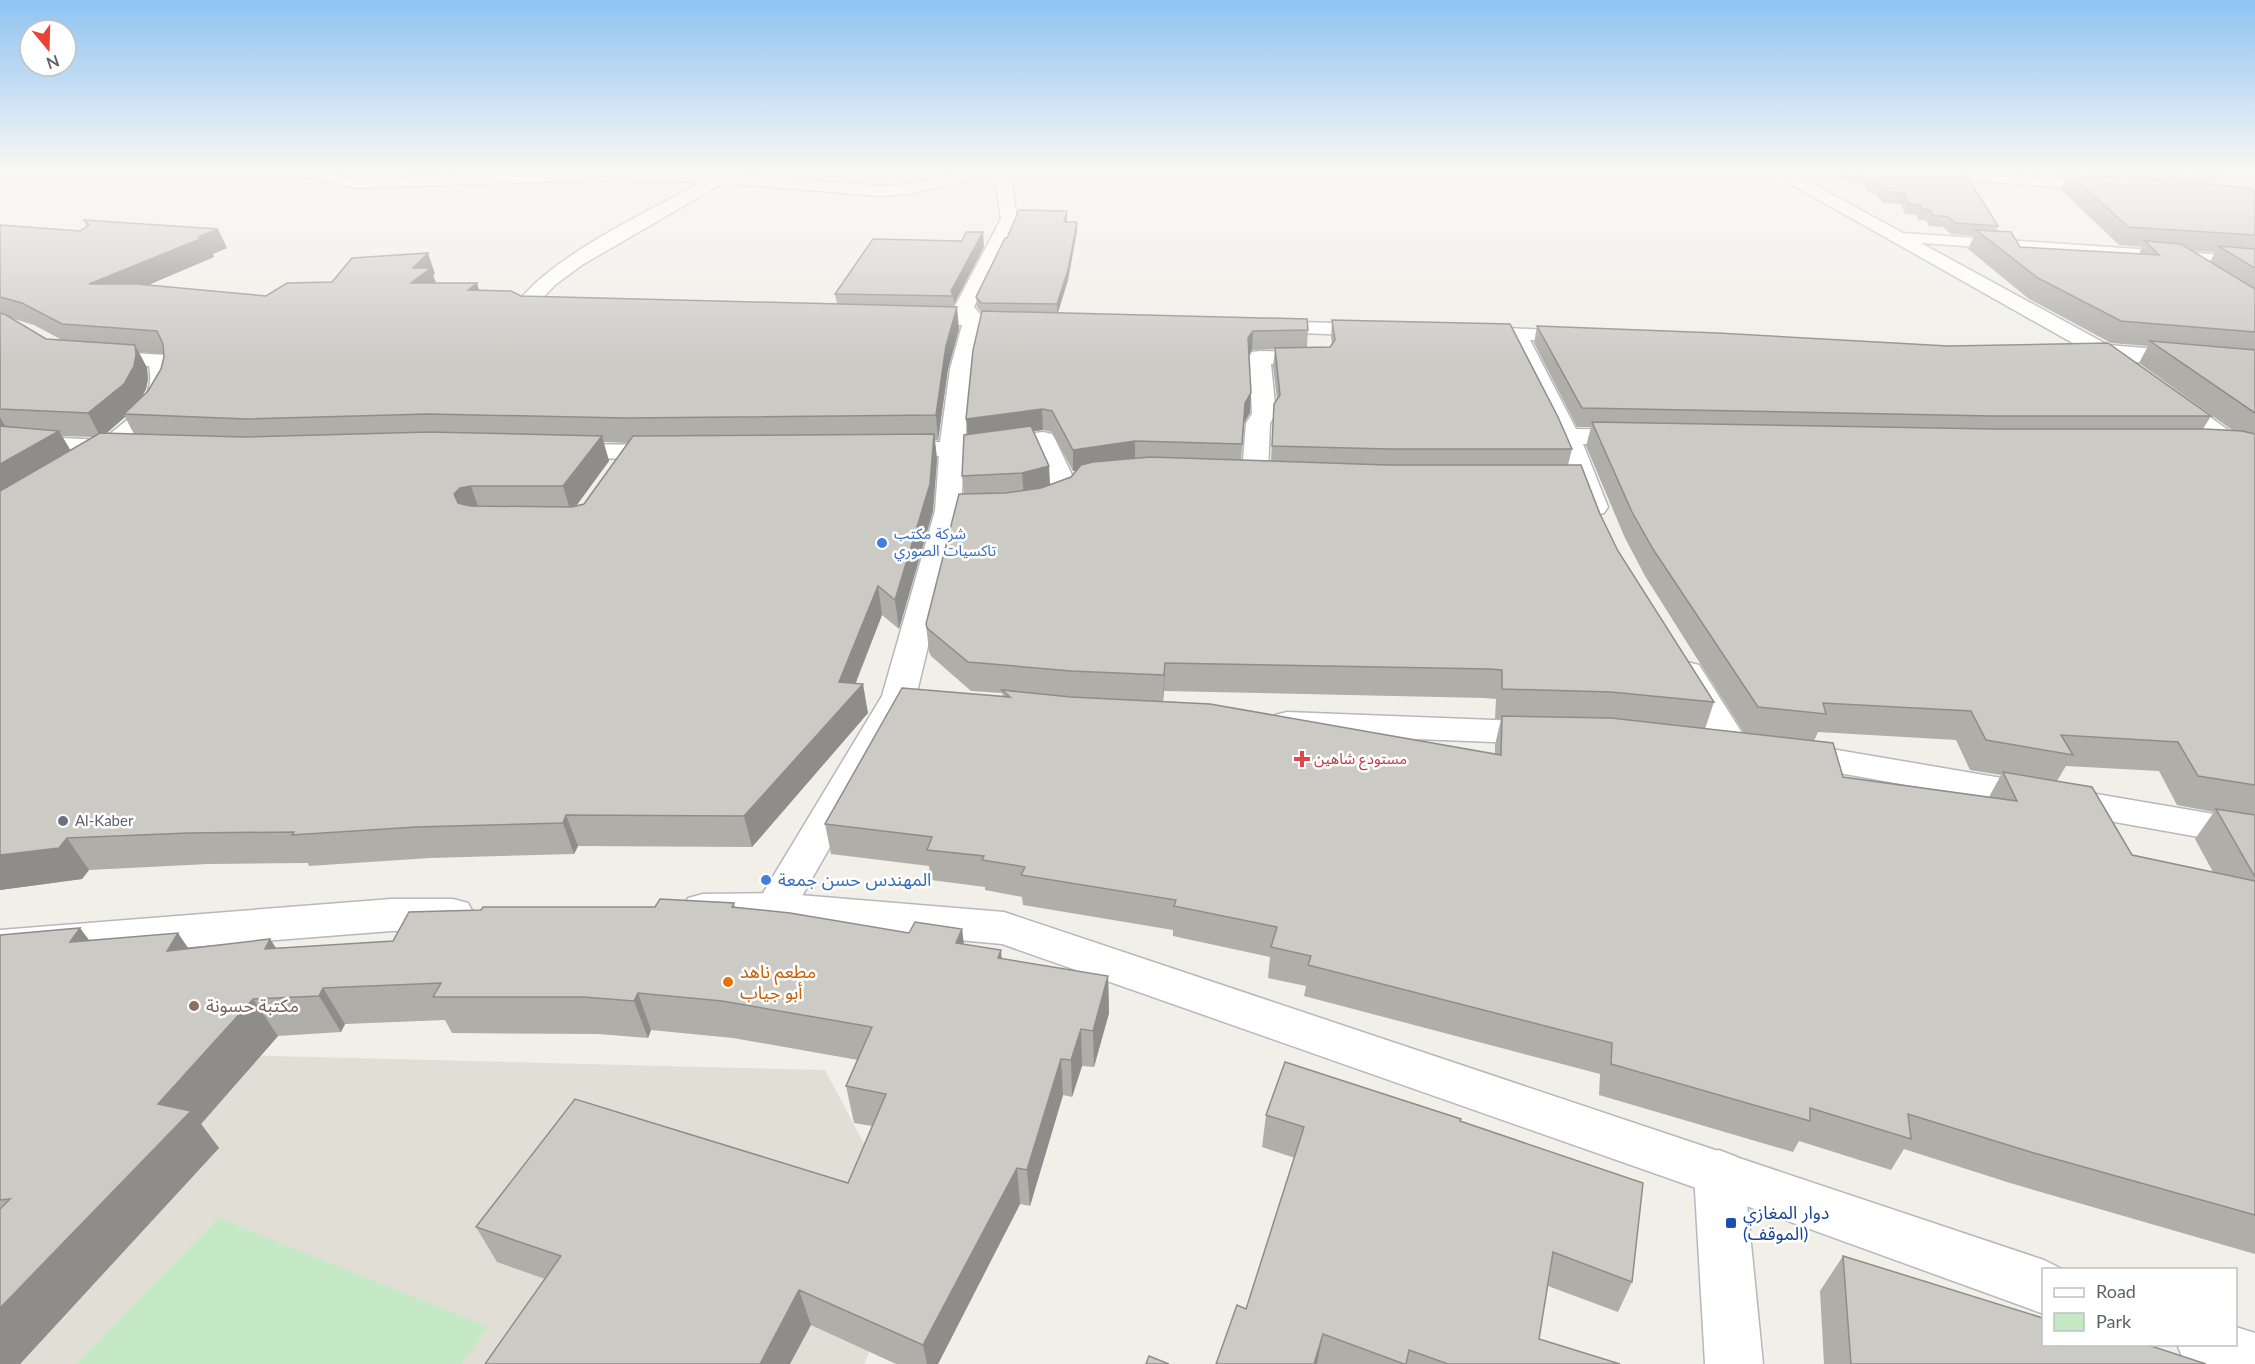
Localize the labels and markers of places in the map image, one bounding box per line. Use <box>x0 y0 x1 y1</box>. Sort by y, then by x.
place label: شركة مكتب تاكسيات الصوري <box>894 524 996 562</box>
marker: شركة مكتب تاكسيات الصوري <box>875 536 889 550</box>
place label: مستودع شاهين <box>1314 749 1407 771</box>
marker: مستودع شاهين <box>1295 752 1309 766</box>
place label: Al-Kaber <box>75 811 134 829</box>
marker: Al-Kaber <box>56 814 70 828</box>
place label: المهندس حسن جمعة <box>778 868 931 891</box>
marker: المهندس حسن جمعة <box>759 873 773 887</box>
place label: مطعم ناهد أبو جياب <box>740 960 816 1004</box>
marker: مطعم ناهد أبو جياب <box>721 975 735 989</box>
place label: مكتبة حسونة <box>206 994 299 1017</box>
marker: مكتبة حسونة <box>187 999 201 1013</box>
place label: دوار المغازي (الموقف) <box>1743 1201 1829 1245</box>
marker: دوار المغازي (الموقف) <box>1724 1216 1738 1230</box>

